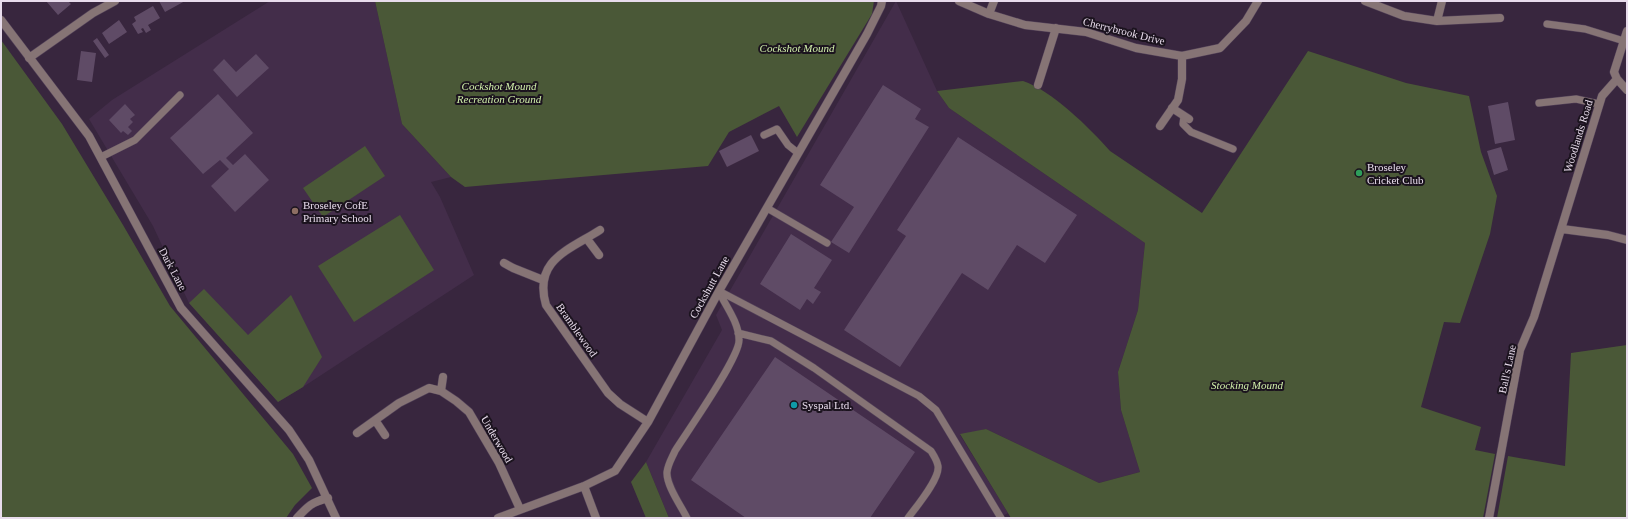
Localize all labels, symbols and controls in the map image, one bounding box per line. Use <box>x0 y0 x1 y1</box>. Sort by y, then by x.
street label: Cherrybrook Drive <box>1082 15 1166 47</box>
park label: Cockshot Mound <box>760 42 835 54</box>
park label: Cockshot Mound Recreation Ground <box>456 80 542 105</box>
street label: Woodlands Road <box>1561 98 1595 174</box>
place label: Broseley Cricket Club <box>1367 161 1424 186</box>
marker: Broseley Cricket Club <box>1354 168 1364 178</box>
place label: Broseley CofE Primary School <box>303 199 372 224</box>
marker: Broseley CofE Primary School <box>290 206 300 216</box>
street label: Dark Lane <box>157 246 189 293</box>
street label: Cockshutt Lane <box>687 254 731 320</box>
street label: Bramblewood <box>554 301 600 359</box>
street label: Ball's Lane <box>1496 344 1518 394</box>
park label: Stocking Mound <box>1211 379 1283 391</box>
place label: Syspal Ltd. <box>802 399 852 411</box>
marker: Syspal Ltd. <box>789 400 799 410</box>
street label: Underwood <box>479 414 515 465</box>

